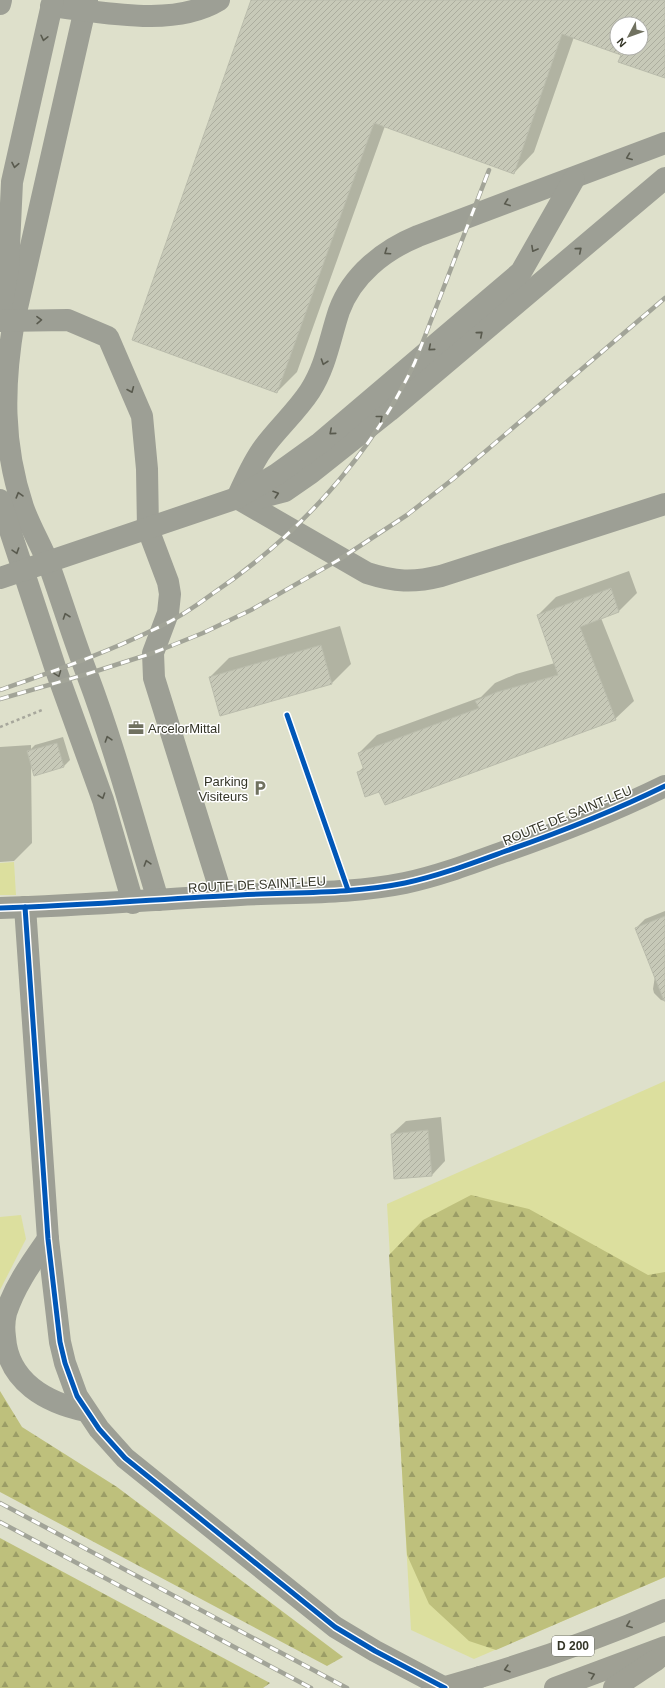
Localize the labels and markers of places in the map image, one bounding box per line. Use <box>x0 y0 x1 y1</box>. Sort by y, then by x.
office icon: ArcelorMittal <box>127 719 145 737</box>
place label: ArcelorMittal <box>148 721 220 736</box>
place label: Parking Visiteurs <box>198 774 248 804</box>
parking icon: Parking Visiteurs <box>251 779 269 797</box>

